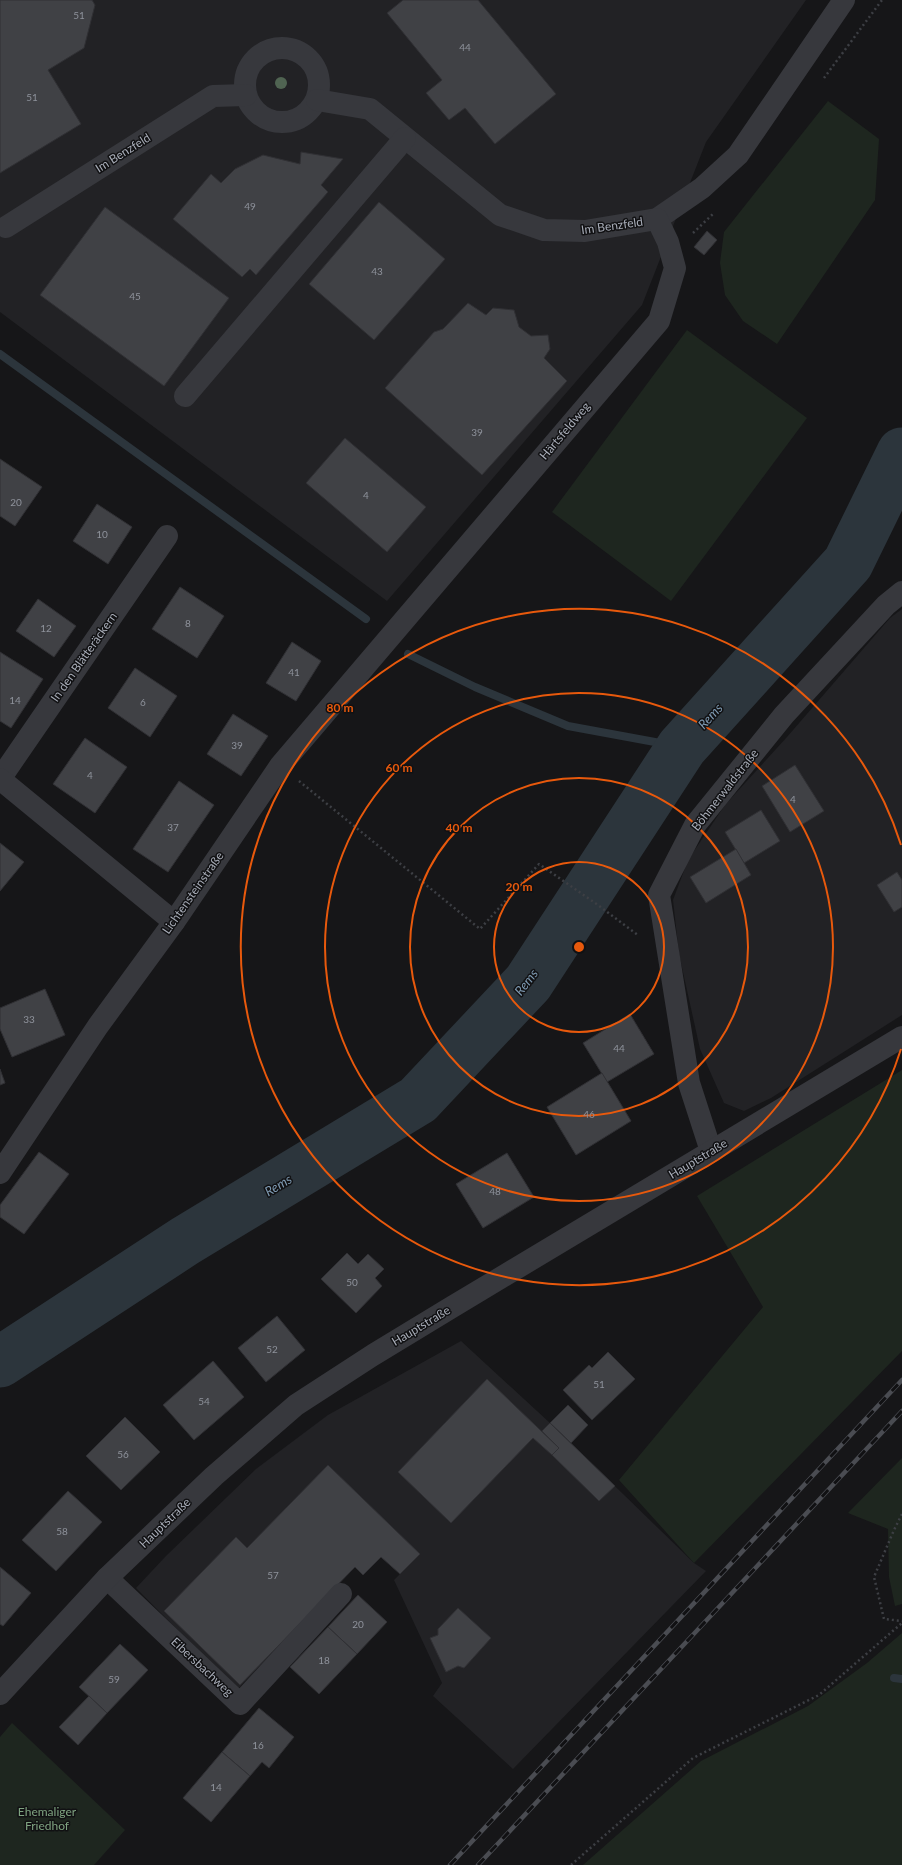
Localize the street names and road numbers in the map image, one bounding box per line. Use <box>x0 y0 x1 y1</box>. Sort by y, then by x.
street label: Im Benzfeld <box>92 130 153 175</box>
street label: Im Benzfeld <box>580 214 644 237</box>
street label: Härtsfeldweg <box>536 399 593 463</box>
street label: In den Blätteräckern <box>47 609 120 704</box>
street label: Böhmerwaldstraße <box>688 746 761 834</box>
street label: Lichtensteinstraße <box>159 849 227 937</box>
street label: Hauptstraße <box>666 1135 730 1182</box>
street label: Hauptstraße <box>389 1302 453 1349</box>
street label: Hauptstraße <box>136 1494 193 1551</box>
street label: Eibersbachweg <box>168 1634 236 1699</box>

